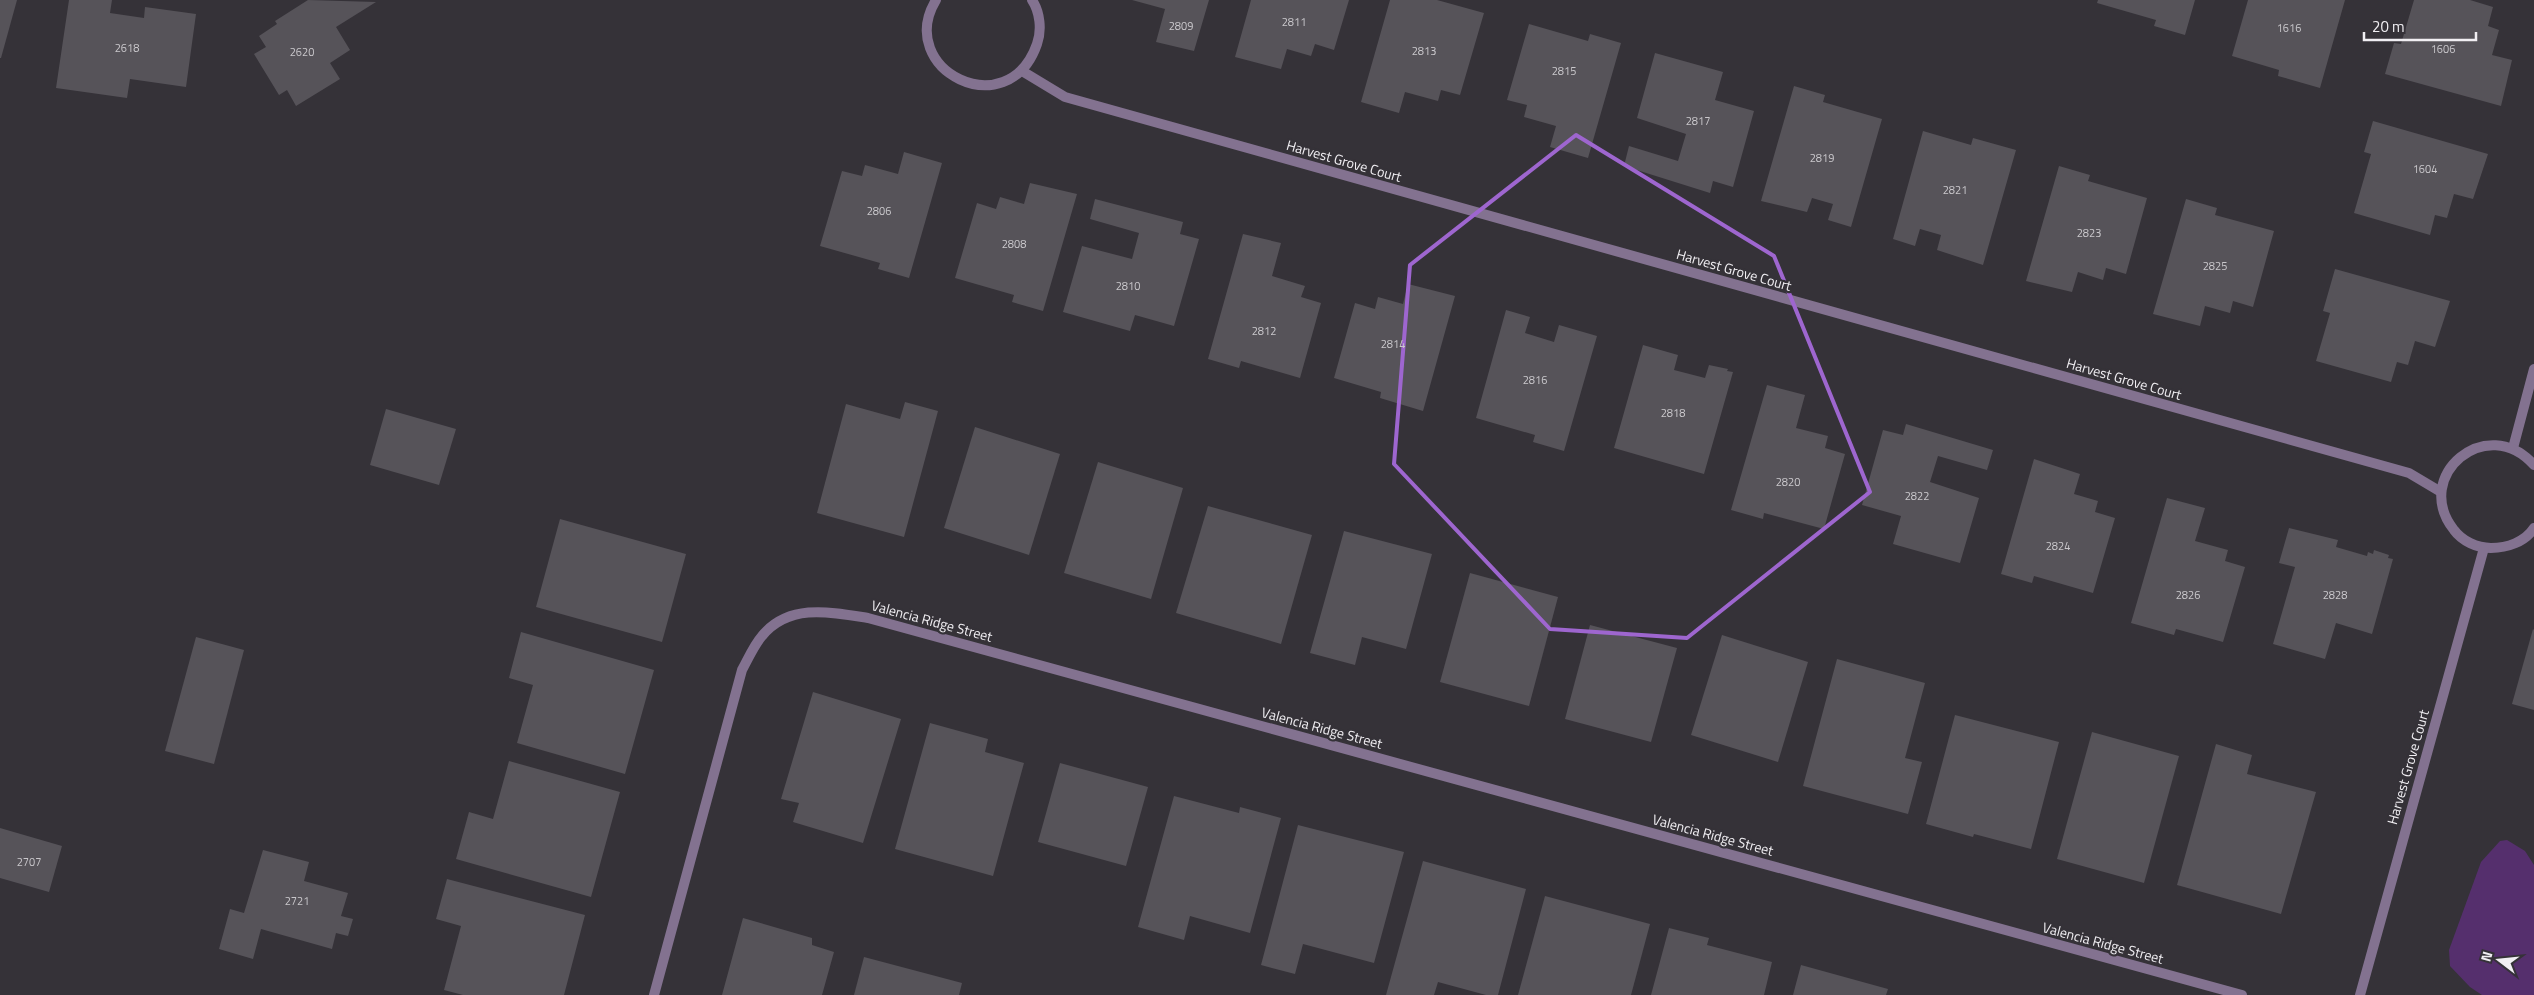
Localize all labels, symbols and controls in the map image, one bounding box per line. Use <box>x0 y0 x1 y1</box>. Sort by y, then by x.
scale bar <box>2364 10 2476 42</box>
house number: 2811 <box>1282 14 1306 30</box>
text: 20 m <box>2372 15 2405 38</box>
house number: 2809 <box>1169 18 1193 34</box>
house number: 1616 <box>2277 20 2301 36</box>
house number: 2618 <box>115 40 139 56</box>
house number: 1606 <box>2431 41 2455 57</box>
house number: 2813 <box>1412 43 1436 59</box>
house number: 2620 <box>290 44 314 60</box>
house number: 2815 <box>1552 63 1576 79</box>
house number: 2817 <box>1686 113 1710 129</box>
street label: Harvest Grove Court <box>1284 134 1404 187</box>
house number: 2819 <box>1810 150 1834 166</box>
house number: 1604 <box>2413 161 2437 177</box>
house number: 2821 <box>1943 182 1967 198</box>
house number: 2806 <box>867 203 891 219</box>
house number: 2823 <box>2077 225 2101 241</box>
house number: 2808 <box>1002 236 1026 252</box>
street label: Harvest Grove Court <box>1674 243 1794 296</box>
house number: 2825 <box>2203 258 2227 274</box>
house number: 2810 <box>1116 278 1140 294</box>
house number: 2812 <box>1252 323 1276 339</box>
house number: 2814 <box>1381 336 1405 352</box>
street label: Harvest Grove Court <box>2064 352 2184 405</box>
house number: 2816 <box>1523 372 1547 388</box>
house number: 2818 <box>1661 405 1685 421</box>
house number: 2820 <box>1776 474 1800 490</box>
house number: 2822 <box>1905 488 1929 504</box>
house number: 2824 <box>2046 538 2070 554</box>
house number: 2826 <box>2176 587 2200 603</box>
house number: 2828 <box>2323 587 2347 603</box>
street label: Valencia Ridge Street <box>869 594 995 647</box>
street label: Valencia Ridge Street <box>1259 701 1385 754</box>
street label: Harvest Grove Court <box>2381 707 2434 827</box>
street label: Valencia Ridge Street <box>1650 808 1776 861</box>
house number: 2707 <box>17 854 41 870</box>
house number: 2721 <box>285 893 309 909</box>
street label: Valencia Ridge Street <box>2040 916 2166 969</box>
north arrow <box>2474 935 2524 985</box>
text: N <box>2475 949 2497 964</box>

